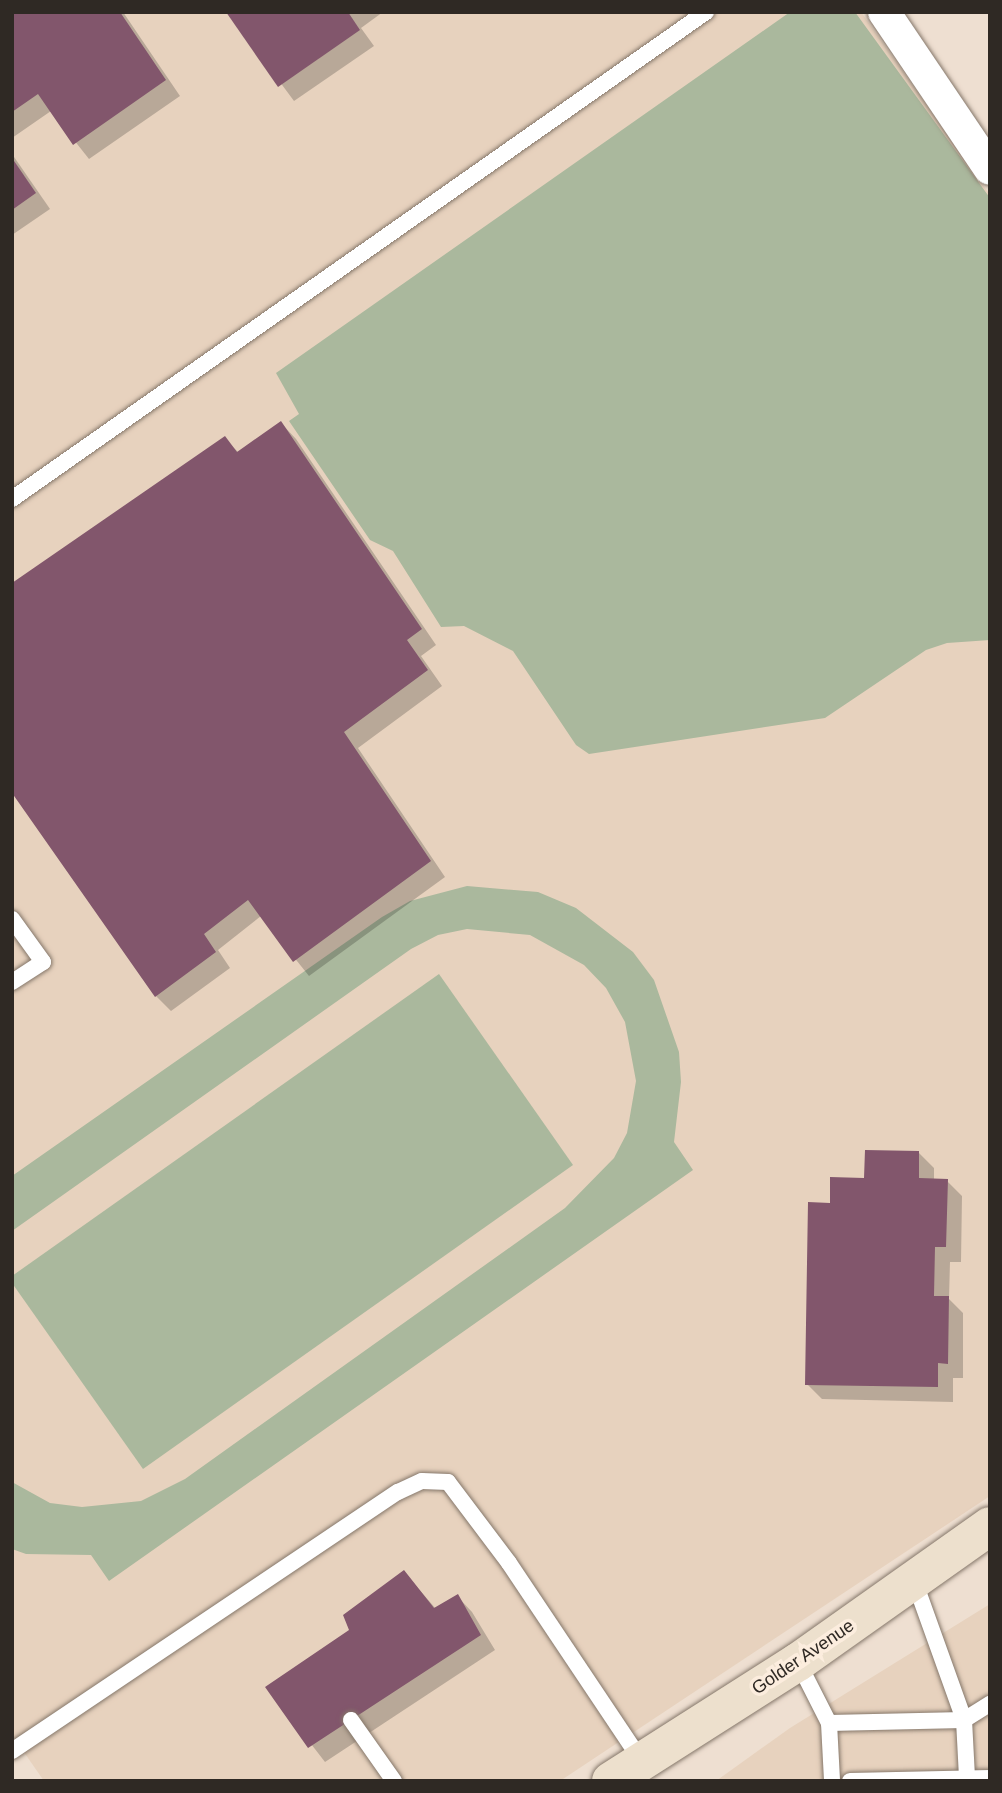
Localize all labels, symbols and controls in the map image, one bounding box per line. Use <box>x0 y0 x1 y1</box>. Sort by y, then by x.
street label: Golder Avenue <box>747 1615 859 1699</box>

